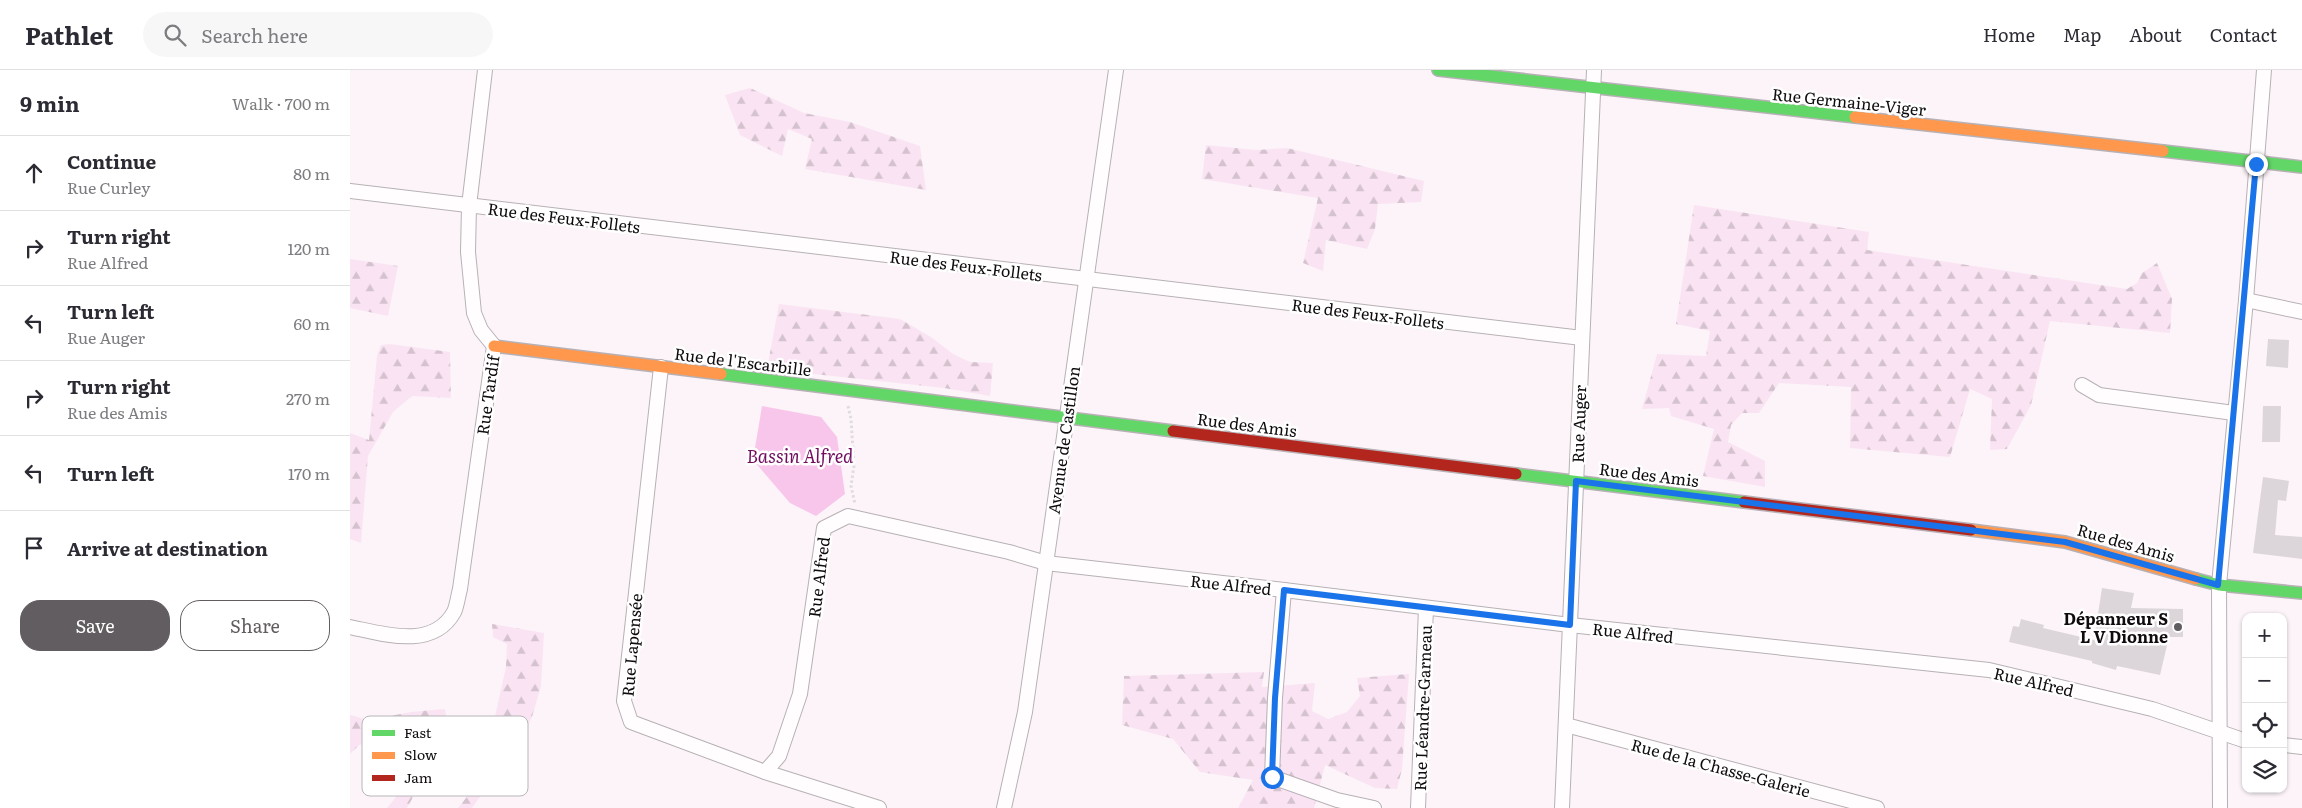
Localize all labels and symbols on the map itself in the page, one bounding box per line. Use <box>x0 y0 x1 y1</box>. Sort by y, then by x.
street label: Rue Germaine-Viger <box>1771 81 1928 121</box>
route end <box>2245 153 2268 176</box>
street label: Rue des Feux-Follets <box>486 196 642 238</box>
street label: Rue des Feux-Follets <box>888 244 1044 286</box>
street label: Rue des Feux-Follets <box>1290 292 1446 334</box>
street label: Rue de l'Escarbille <box>673 341 813 381</box>
street label: Rue Tardif <box>470 352 505 436</box>
street label: Avenue de Castillon <box>1041 364 1085 516</box>
street label: Rue Auger <box>1565 384 1591 463</box>
street label: Rue des Amis <box>1196 406 1298 442</box>
water label: Bassin Alfred <box>747 442 854 469</box>
street label: Rue des Amis <box>1598 456 1700 492</box>
street label: Rue des Amis <box>2075 517 2177 567</box>
street label: Rue Alfred <box>801 535 835 619</box>
street label: Rue Alfred <box>1189 568 1273 600</box>
street label: Rue Lapensée <box>615 592 647 698</box>
place label: Dépanneur S L V Dionne <box>2064 606 2168 648</box>
street label: Rue Alfred <box>1591 616 1675 648</box>
marker: Dépanneur S L V Dionne <box>2172 621 2184 633</box>
street label: Rue Léandre-Garneau <box>1407 624 1437 792</box>
street label: Rue Alfred <box>1992 660 2077 702</box>
legend <box>362 716 528 796</box>
text: Fast <box>404 722 432 742</box>
street label: Rue de la Chasse-Galerie <box>1629 732 1813 802</box>
text: Slow <box>404 744 437 764</box>
route start <box>1261 766 1284 789</box>
text: Jam <box>404 767 433 787</box>

